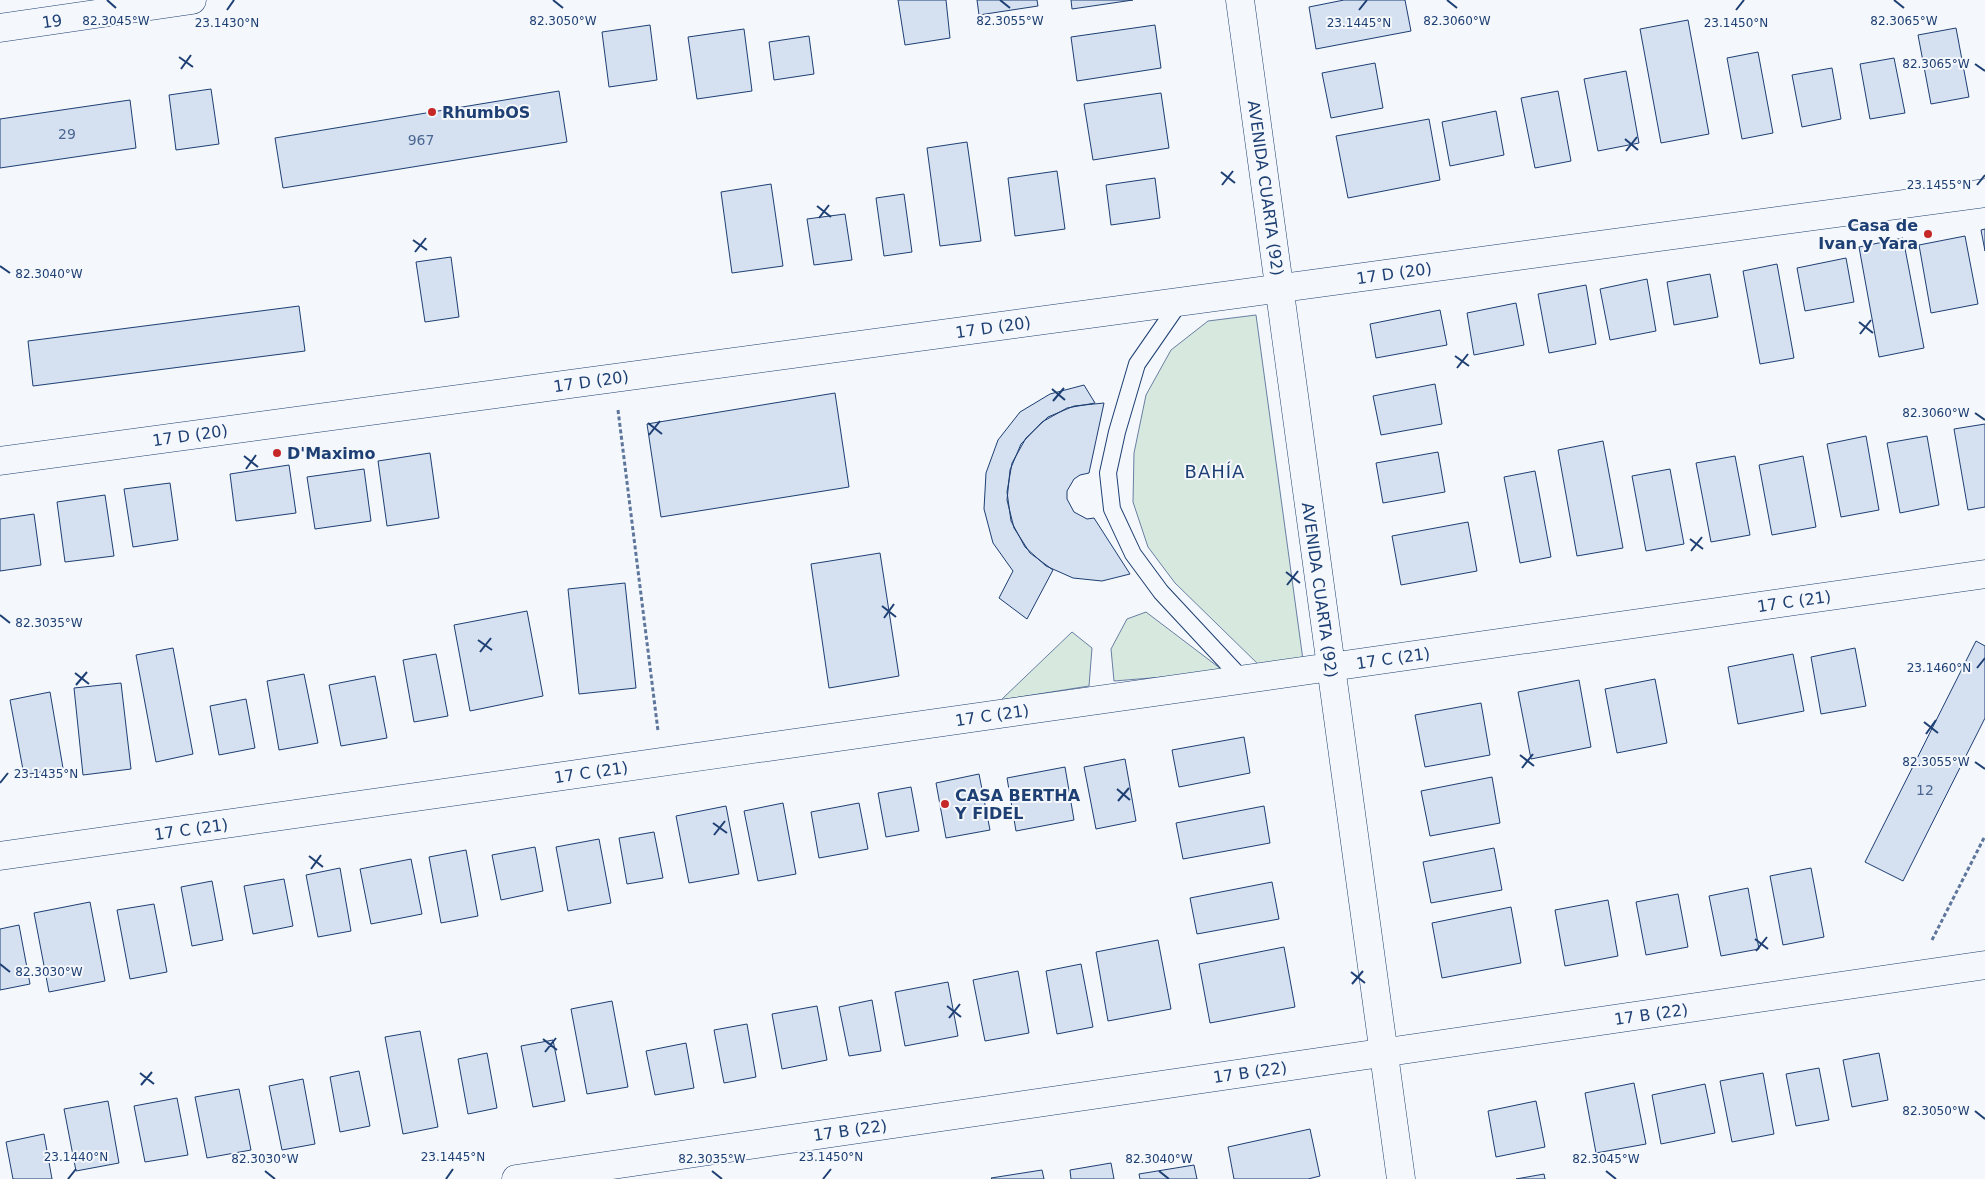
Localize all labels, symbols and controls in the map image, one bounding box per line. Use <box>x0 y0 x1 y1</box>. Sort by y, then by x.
street label: 19 <box>41 11 63 32</box>
text: 82.3045°W <box>82 14 150 28</box>
text: 82.3050°W <box>529 14 597 28</box>
text: 82.3055°W <box>976 14 1044 28</box>
text: 82.3060°W <box>1423 14 1491 28</box>
text: 82.3065°W <box>1870 14 1938 28</box>
text: 23.1430°N <box>195 16 259 30</box>
text: 23.1445°N <box>1327 16 1391 30</box>
text: 23.1450°N <box>1704 16 1768 30</box>
text: 82.3065°W <box>1902 57 1970 71</box>
street label: AVENIDA CUARTA (92) <box>1244 99 1287 277</box>
place label: RhumbOS <box>442 103 530 122</box>
marker: RhumbOS <box>426 106 438 118</box>
house number: 29 <box>58 126 76 142</box>
house number: 967 <box>408 132 434 148</box>
text: 23.1455°N <box>1907 178 1971 192</box>
place label: Casa de Ivan y Yara <box>1818 216 1918 253</box>
marker: Casa de Ivan y Yara <box>1922 228 1934 240</box>
street label: 17 D (20) <box>1355 259 1433 288</box>
text: 82.3040°W <box>15 267 83 281</box>
street label: 17 D (20) <box>954 313 1032 342</box>
street label: 17 D (20) <box>552 367 630 396</box>
text: 82.3060°W <box>1902 406 1970 420</box>
street label: 17 D (20) <box>151 421 229 450</box>
place label: D'Maximo <box>287 444 375 463</box>
marker: D'Maximo <box>271 447 283 459</box>
district label: BAHÍA <box>1185 461 1245 482</box>
street label: AVENIDA CUARTA (92) <box>1298 501 1341 679</box>
street label: 17 C (21) <box>1756 587 1832 616</box>
text: 82.3035°W <box>15 616 83 630</box>
street label: 17 C (21) <box>1355 644 1431 673</box>
text: 23.1460°N <box>1907 661 1971 675</box>
street label: 17 C (21) <box>954 701 1030 730</box>
text: 82.3055°W <box>1902 755 1970 769</box>
street label: 17 C (21) <box>553 758 629 787</box>
text: 23.1435°N <box>14 767 78 781</box>
house number: 12 <box>1916 782 1934 798</box>
place label: CASA BERTHA Y FIDEL <box>954 786 1081 823</box>
marker: CASA BERTHA Y FIDEL <box>939 798 951 810</box>
street label: 17 C (21) <box>153 815 229 844</box>
text: 82.3030°W <box>15 965 83 979</box>
street label: 17 B (22) <box>1613 1000 1689 1029</box>
street label: 17 B (22) <box>1212 1058 1288 1087</box>
text: 82.3050°W <box>1902 1104 1970 1118</box>
street label: 17 B (22) <box>812 1116 888 1145</box>
text: 23.1440°N <box>44 1150 108 1164</box>
text: 23.1445°N <box>421 1150 485 1164</box>
text: 23.1450°N <box>799 1150 863 1164</box>
text: 82.3030°W <box>231 1152 299 1166</box>
text: 82.3035°W <box>678 1152 746 1166</box>
text: 82.3040°W <box>1125 1152 1193 1166</box>
text: 82.3045°W <box>1572 1152 1640 1166</box>

